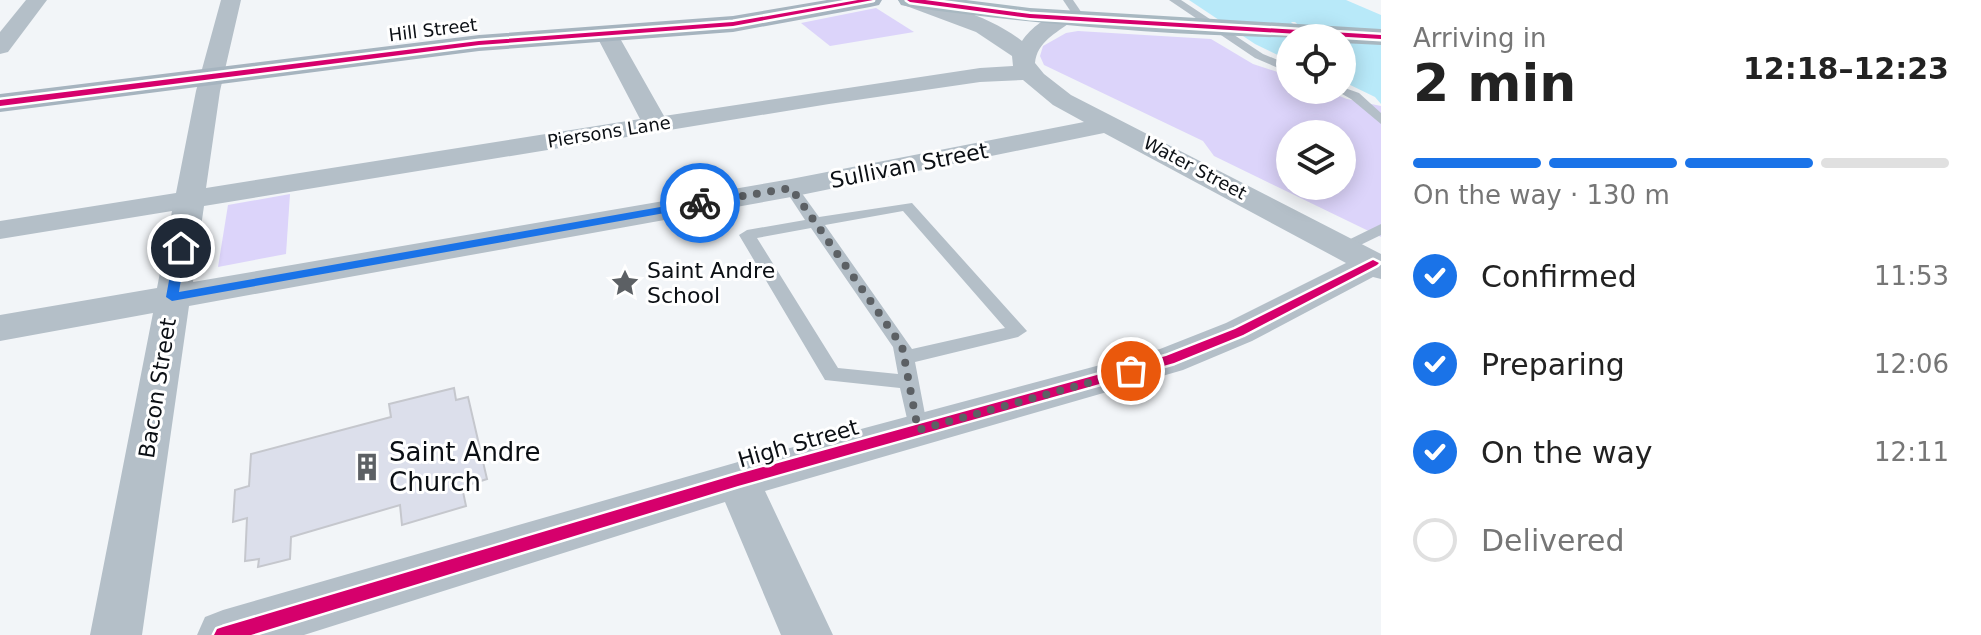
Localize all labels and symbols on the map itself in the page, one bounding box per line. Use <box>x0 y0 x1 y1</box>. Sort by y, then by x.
street label: Hill Street <box>388 14 478 45</box>
street label: Piersons Lane <box>546 111 672 152</box>
street label: Water Street <box>1140 132 1250 204</box>
street label: Sullivan Street <box>828 138 991 193</box>
courier <box>660 163 740 243</box>
pin <box>147 214 215 282</box>
place label: Saint Andre School <box>647 258 775 308</box>
place icon: Saint Andre School <box>610 268 640 298</box>
street label: Bacon Street <box>134 316 181 460</box>
pin <box>1097 337 1165 405</box>
street label: High Street <box>735 414 862 473</box>
place label: Saint Andre Church <box>389 437 540 497</box>
building icon: Saint Andre Church <box>352 452 382 482</box>

